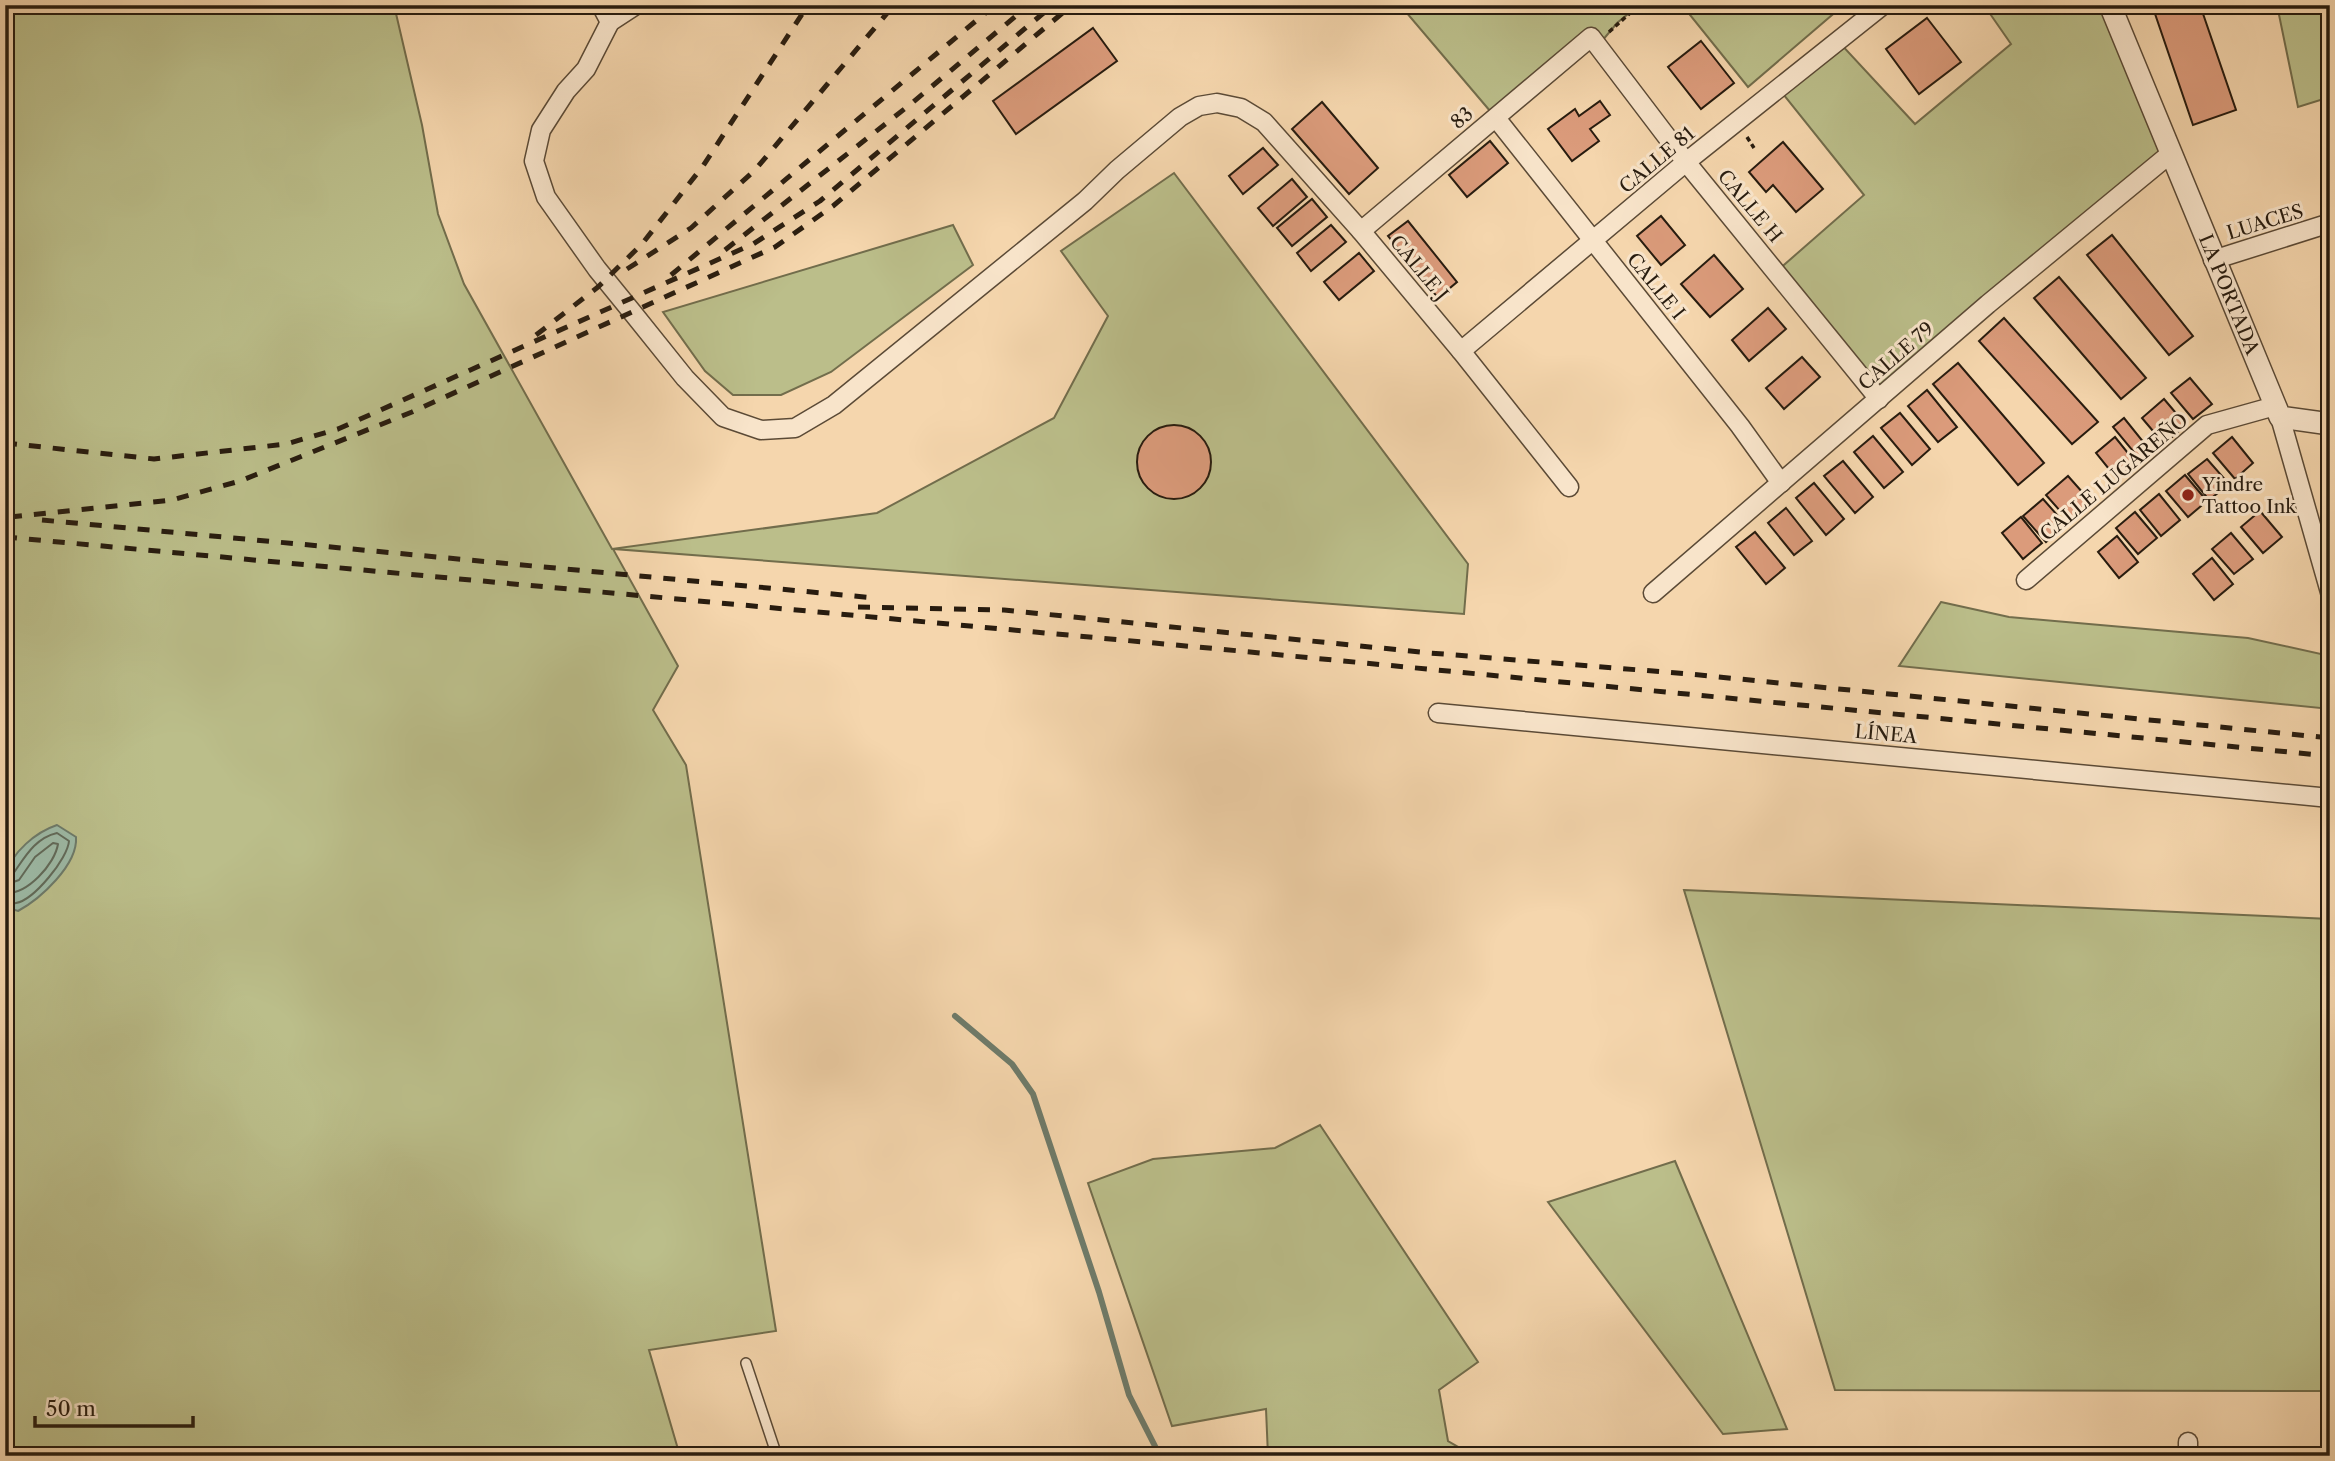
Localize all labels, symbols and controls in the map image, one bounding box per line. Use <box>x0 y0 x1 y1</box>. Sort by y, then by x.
street label: 83 <box>1446 102 1478 134</box>
street label: CALLE 81 <box>1615 122 1699 198</box>
street label: CALLE H <box>1713 165 1787 247</box>
street label: LUACES <box>2224 199 2306 245</box>
street label: CALLE J <box>1385 230 1453 306</box>
street label: LA PORTADA <box>2194 231 2265 359</box>
street label: CALLE I <box>1622 248 1690 324</box>
street label: CALLE 79 <box>1854 317 1938 395</box>
street label: CALLE LUGAREÑO <box>2035 408 2193 546</box>
place label: Yindre Tattoo Ink <box>2201 473 2297 518</box>
marker: Yindre Tattoo Ink <box>2180 487 2196 503</box>
street label: LÍNEA <box>1854 720 1919 748</box>
scale bar <box>35 1384 192 1428</box>
text: 50 m <box>46 1396 96 1421</box>

